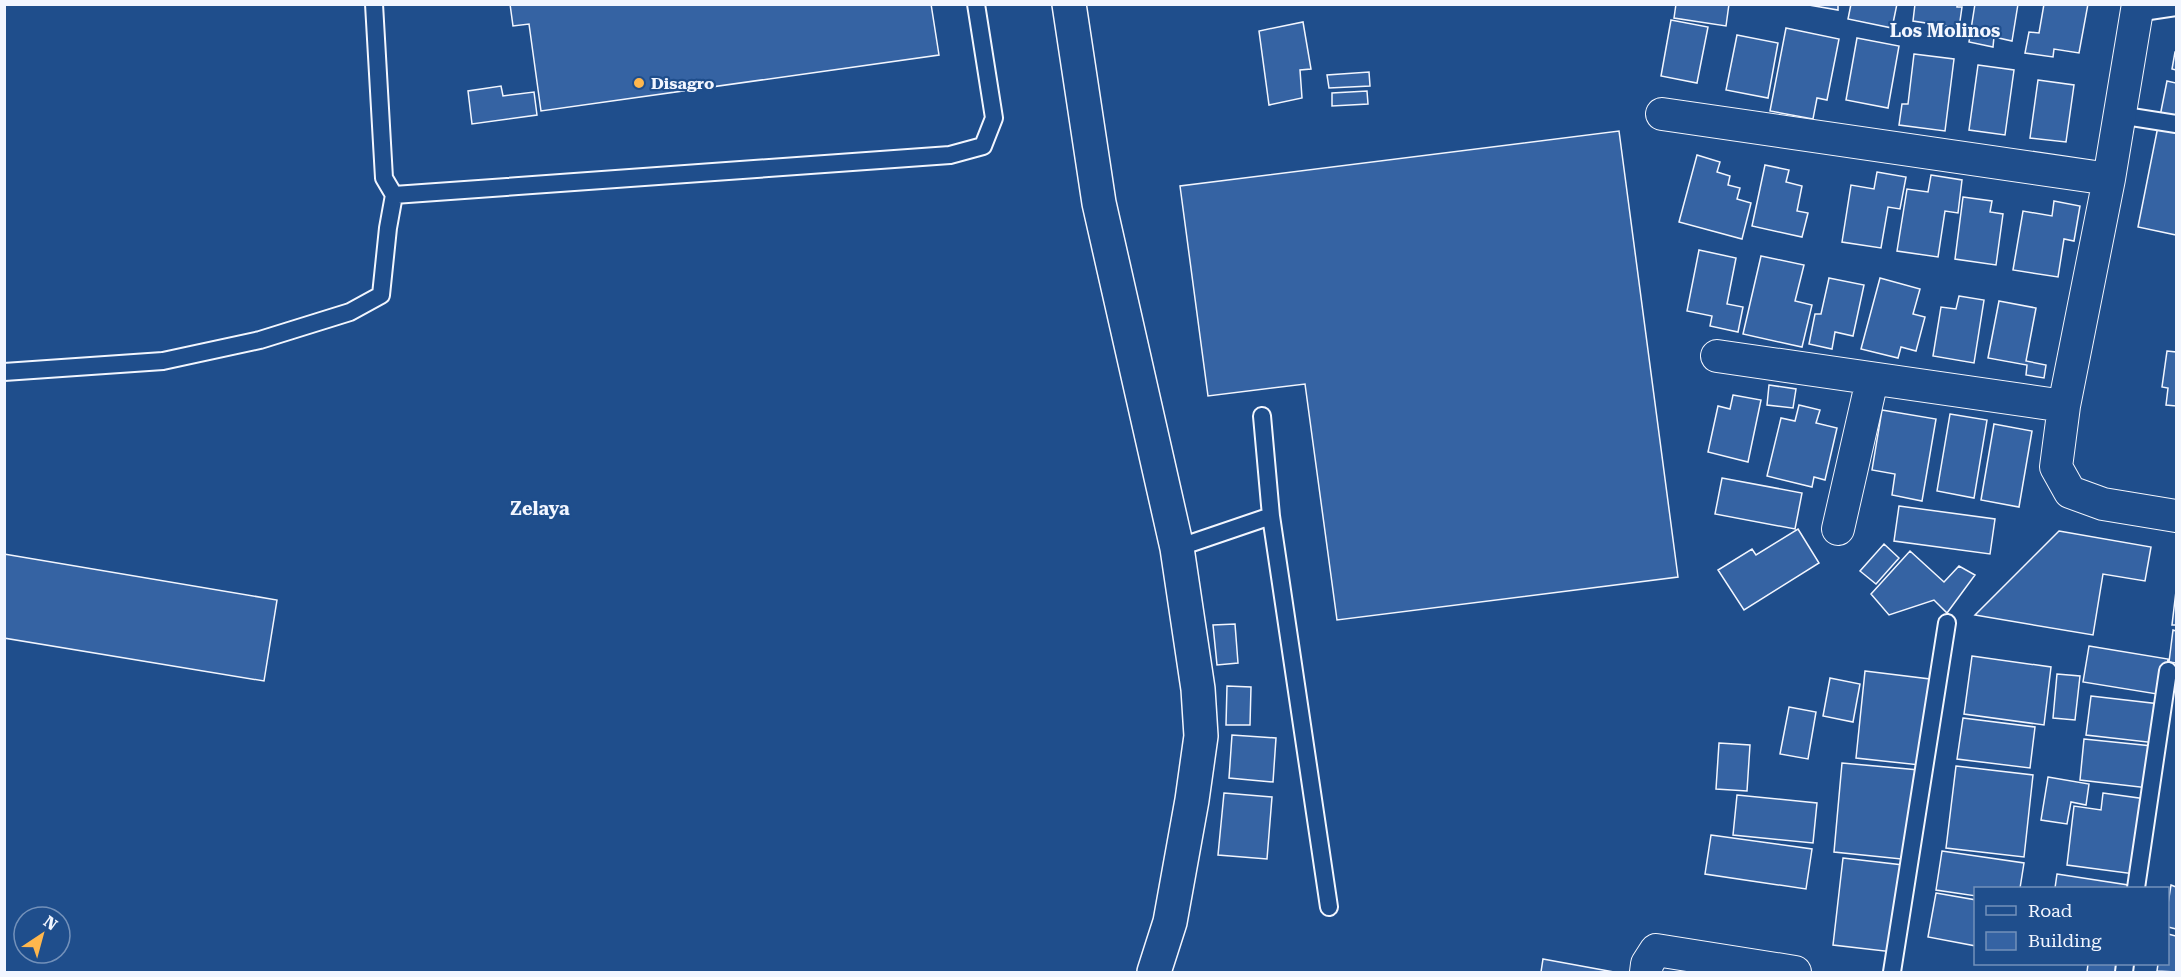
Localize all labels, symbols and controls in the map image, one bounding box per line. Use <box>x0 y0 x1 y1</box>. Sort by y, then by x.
district label: Los Molinos <box>1890 20 2000 41</box>
place label: Disagro <box>651 74 714 93</box>
marker: Disagro <box>632 76 646 90</box>
district label: Zelaya <box>510 498 570 519</box>
legend <box>1974 887 2169 965</box>
text: Road <box>2028 900 2073 921</box>
north arrow <box>12 905 72 965</box>
text: N <box>40 912 61 935</box>
text: Building <box>2028 930 2102 951</box>

